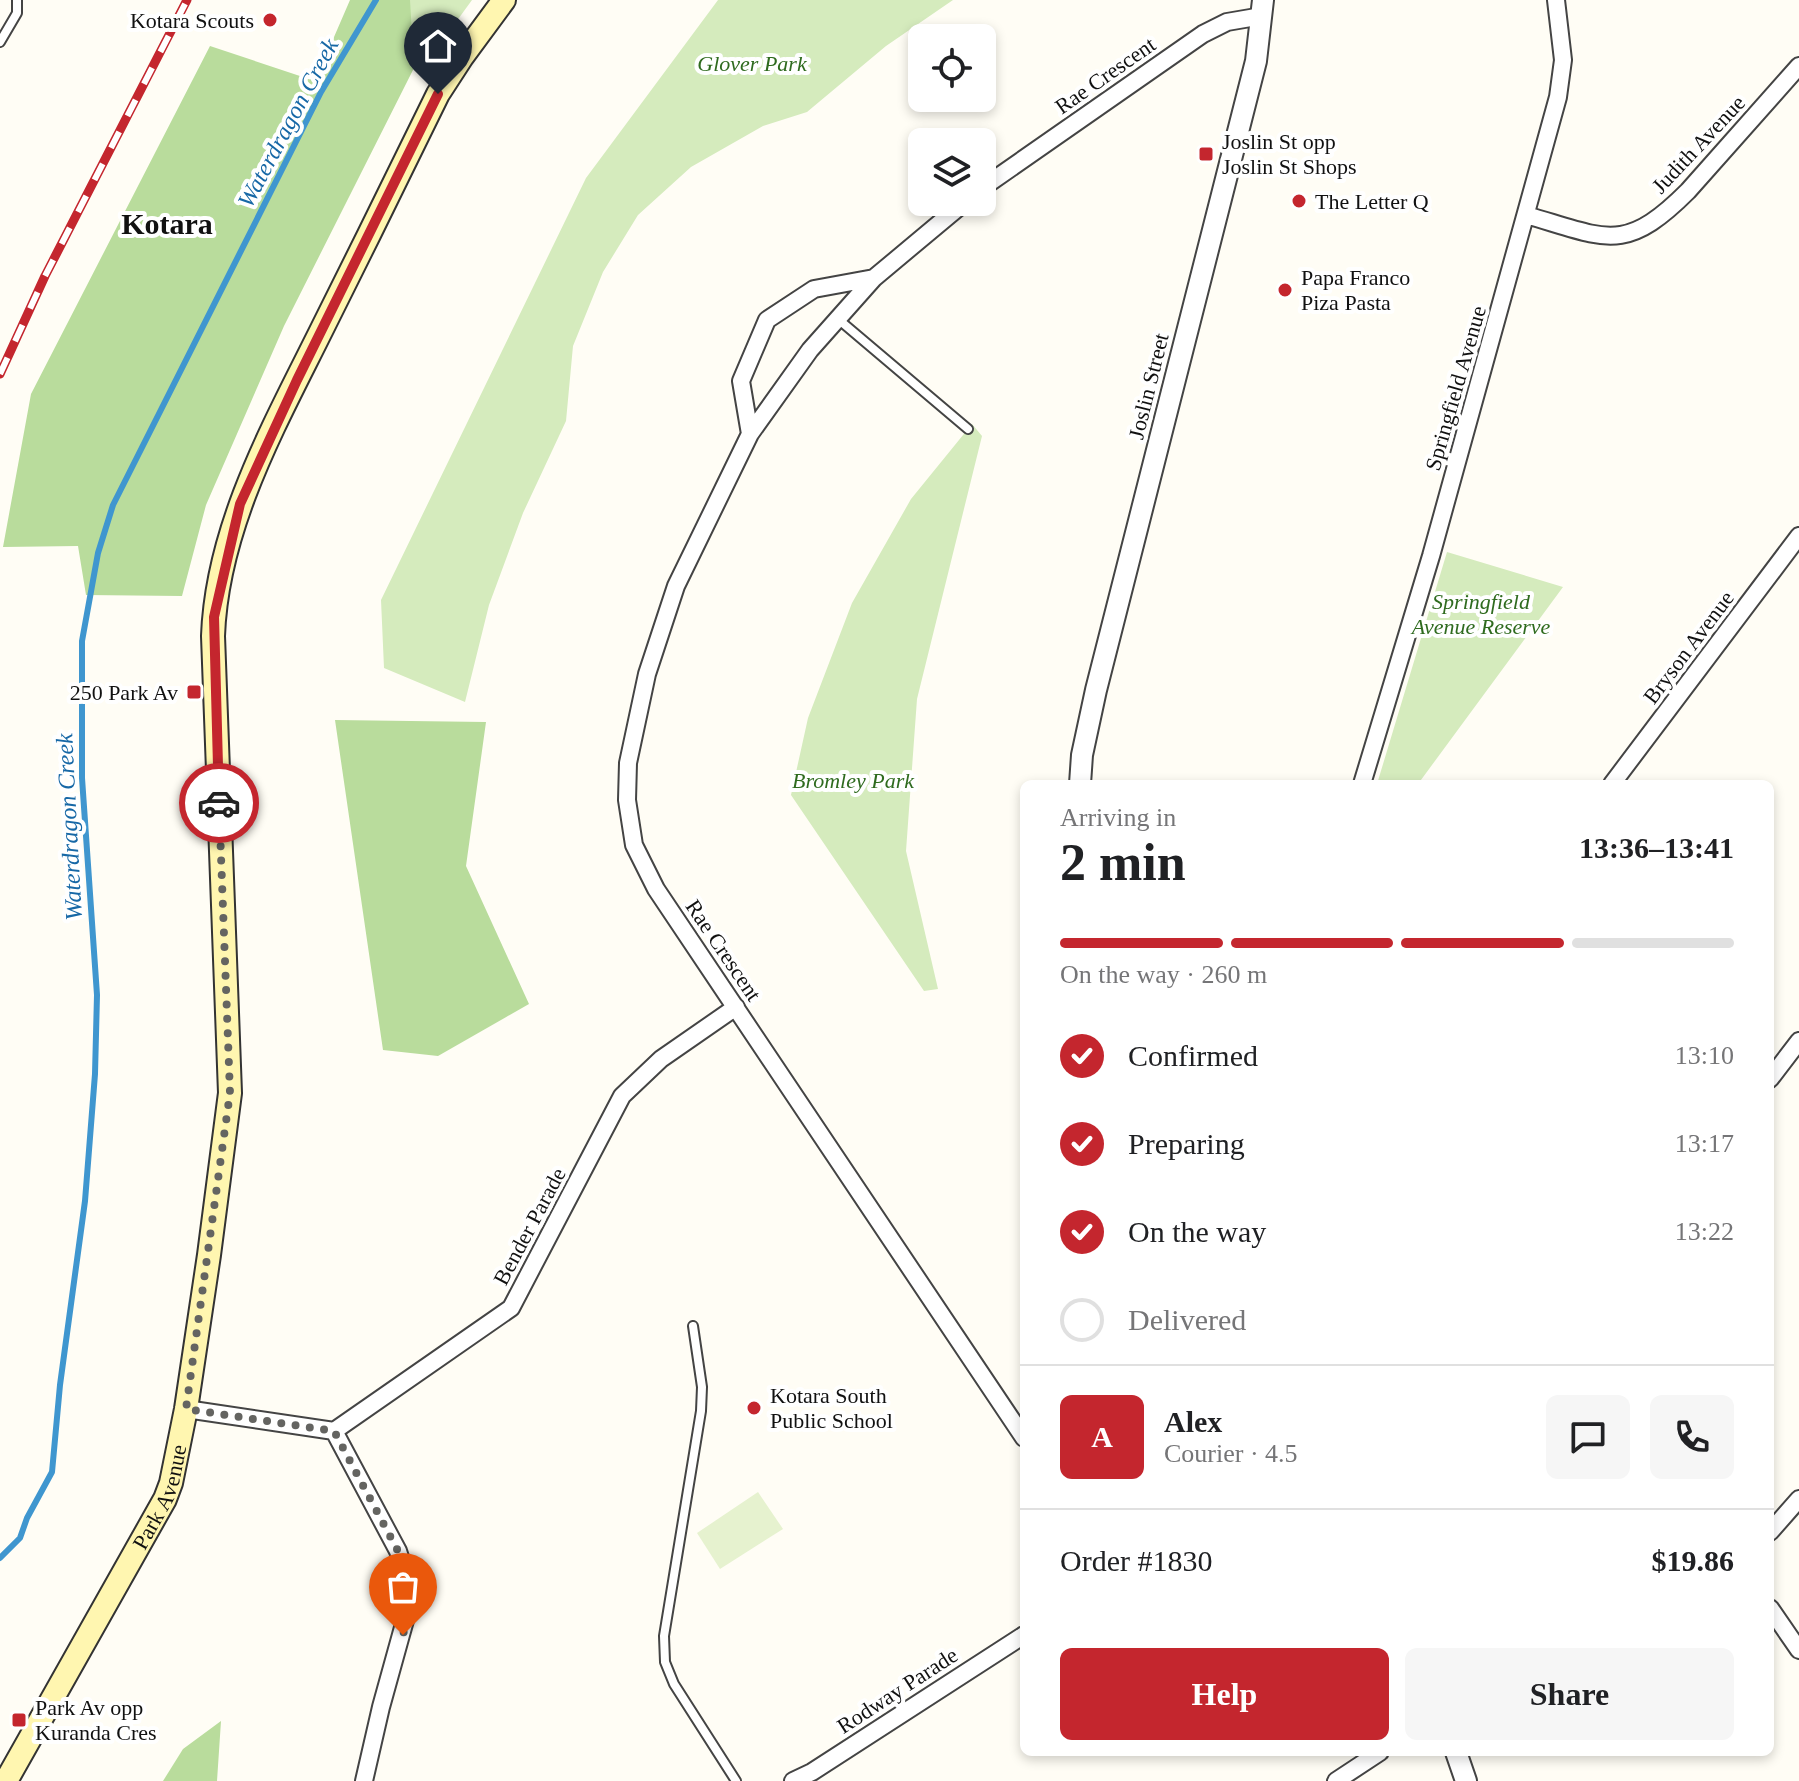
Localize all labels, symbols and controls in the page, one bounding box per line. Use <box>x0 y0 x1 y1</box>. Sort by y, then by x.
place label: Kotara Scouts <box>130 8 254 33</box>
marker: Kotara Scouts <box>261 11 279 29</box>
pin <box>404 12 472 94</box>
icon: home <box>416 24 460 68</box>
map controls <box>908 24 996 216</box>
button: locate <box>908 24 996 112</box>
street label: Rae Crescent <box>1050 32 1160 119</box>
water label: Waterdragon Creek <box>233 34 344 212</box>
park label: Glover Park <box>697 51 808 76</box>
street label: Judith Avenue <box>1647 90 1750 199</box>
button: layers <box>908 128 996 216</box>
place label: Joslin St opp Joslin St Shops <box>1222 129 1357 179</box>
marker: Joslin St opp Joslin St Shops <box>1197 145 1215 163</box>
place label: The Letter Q <box>1315 189 1429 214</box>
marker: The Letter Q <box>1290 192 1308 210</box>
district label: Kotara <box>121 207 213 240</box>
place label: Papa Franco Piza Pasta <box>1301 265 1410 315</box>
marker: Papa Franco Piza Pasta <box>1276 281 1294 299</box>
street label: Springfield Avenue <box>1420 303 1491 473</box>
street label: Joslin Street <box>1123 331 1174 442</box>
street label: Bryson Avenue <box>1638 586 1739 709</box>
park label: Springfield Avenue Reserve <box>1410 589 1551 639</box>
place label: 250 Park Av <box>70 680 178 705</box>
marker: 250 Park Av <box>185 683 203 701</box>
water label: Waterdragon Creek <box>51 732 87 921</box>
courier <box>179 763 259 843</box>
park label: Bromley Park <box>792 768 915 793</box>
icon: car <box>197 781 241 825</box>
text: Arriving in <box>1060 803 1176 832</box>
text: 13:36–13:41 <box>1579 831 1734 864</box>
text: 2 min <box>1060 834 1186 891</box>
street label: Rae Crescent <box>681 895 767 1006</box>
text: On the way · 260 m <box>1060 960 1267 989</box>
icon: check <box>1060 1034 1104 1078</box>
text: Confirmed <box>1128 1039 1258 1072</box>
text: 13:10 <box>1675 1041 1734 1070</box>
icon: check <box>1060 1122 1104 1166</box>
text: Preparing <box>1128 1127 1245 1160</box>
text: 13:17 <box>1675 1129 1734 1158</box>
street label: Bender Parade <box>488 1163 571 1289</box>
icon: check <box>1060 1210 1104 1254</box>
text: On the way <box>1128 1215 1266 1248</box>
text: 13:22 <box>1675 1217 1734 1246</box>
text: Delivered <box>1128 1303 1246 1336</box>
place label: Kotara South Public School <box>770 1383 893 1433</box>
button: chat <box>1546 1395 1630 1479</box>
button: phone <box>1650 1395 1734 1479</box>
marker: Kotara South Public School <box>745 1399 763 1417</box>
text: Alex <box>1164 1405 1222 1438</box>
text: A <box>1091 1420 1113 1453</box>
text: Courier · 4.5 <box>1164 1439 1298 1468</box>
street label: Park Avenue <box>127 1442 191 1554</box>
text: Order #1830 <box>1060 1544 1212 1577</box>
text: $19.86 <box>1652 1544 1734 1577</box>
pin <box>369 1553 437 1635</box>
icon: bag <box>381 1565 425 1609</box>
street label: Rodway Parade <box>832 1642 962 1739</box>
button: Help <box>1060 1648 1389 1740</box>
button: Share <box>1405 1648 1734 1740</box>
place label: Park Av opp Kuranda Cres <box>35 1695 157 1745</box>
marker: Park Av opp Kuranda Cres <box>10 1711 28 1729</box>

